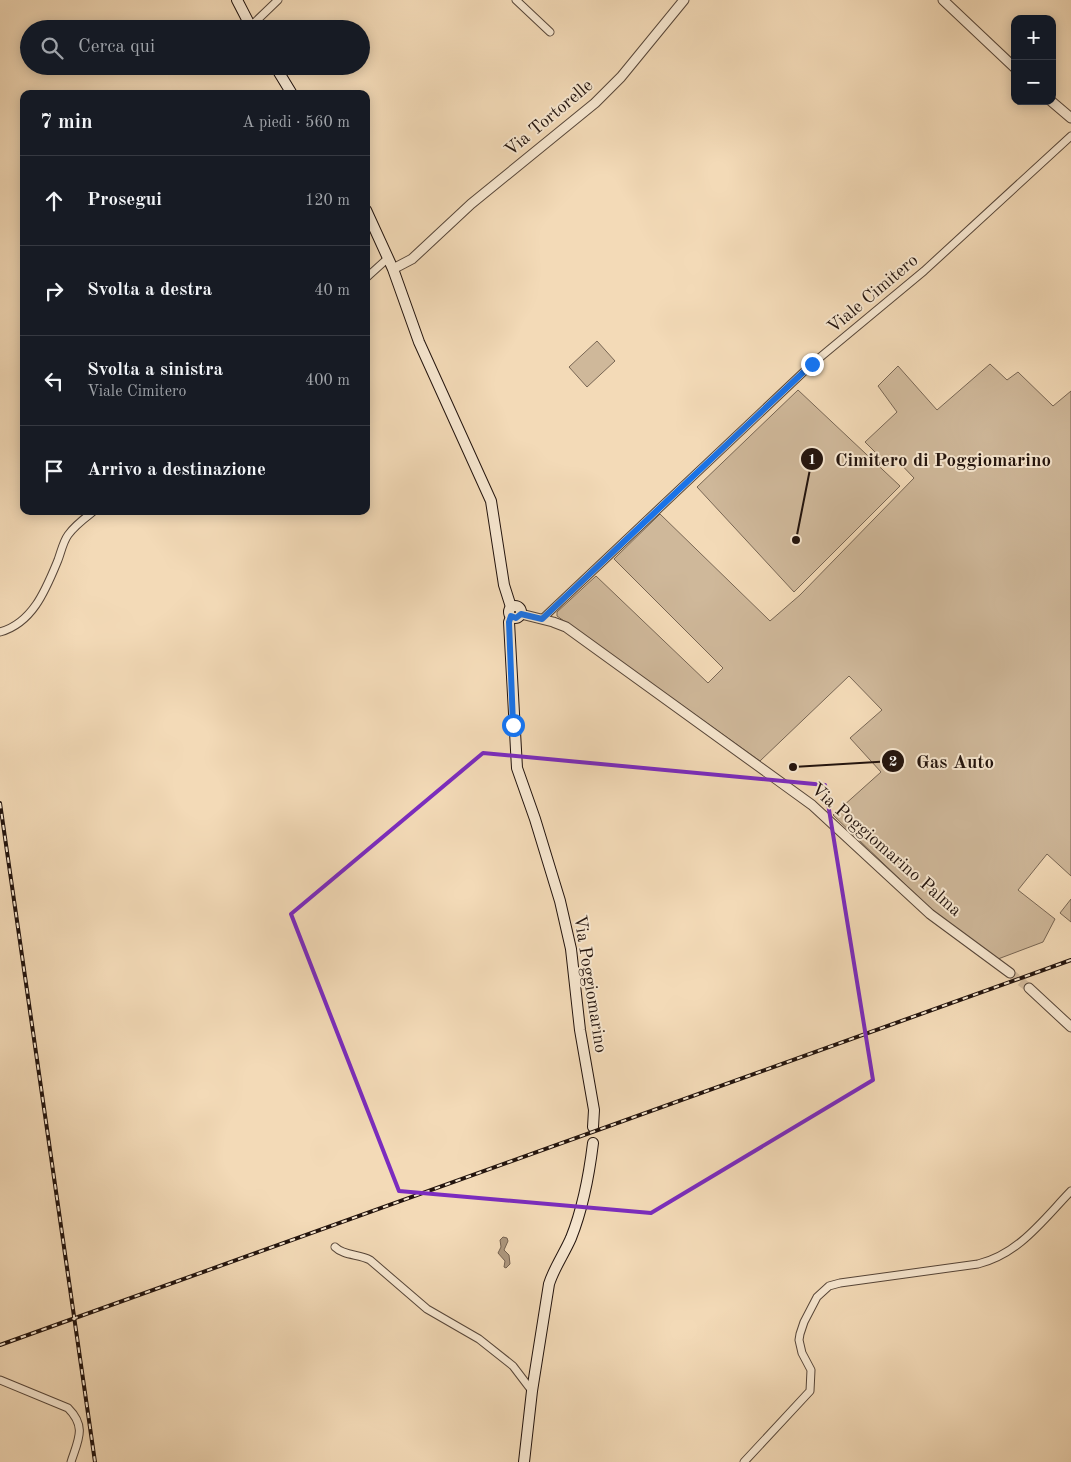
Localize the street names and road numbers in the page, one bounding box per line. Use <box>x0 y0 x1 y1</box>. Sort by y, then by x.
street label: Via Tortorelle <box>502 76 596 160</box>
street label: Viale Cimitero <box>824 251 922 337</box>
street label: Via Poggiomarino Palma <box>807 780 965 920</box>
street label: Via Poggiomarino <box>570 914 610 1054</box>

